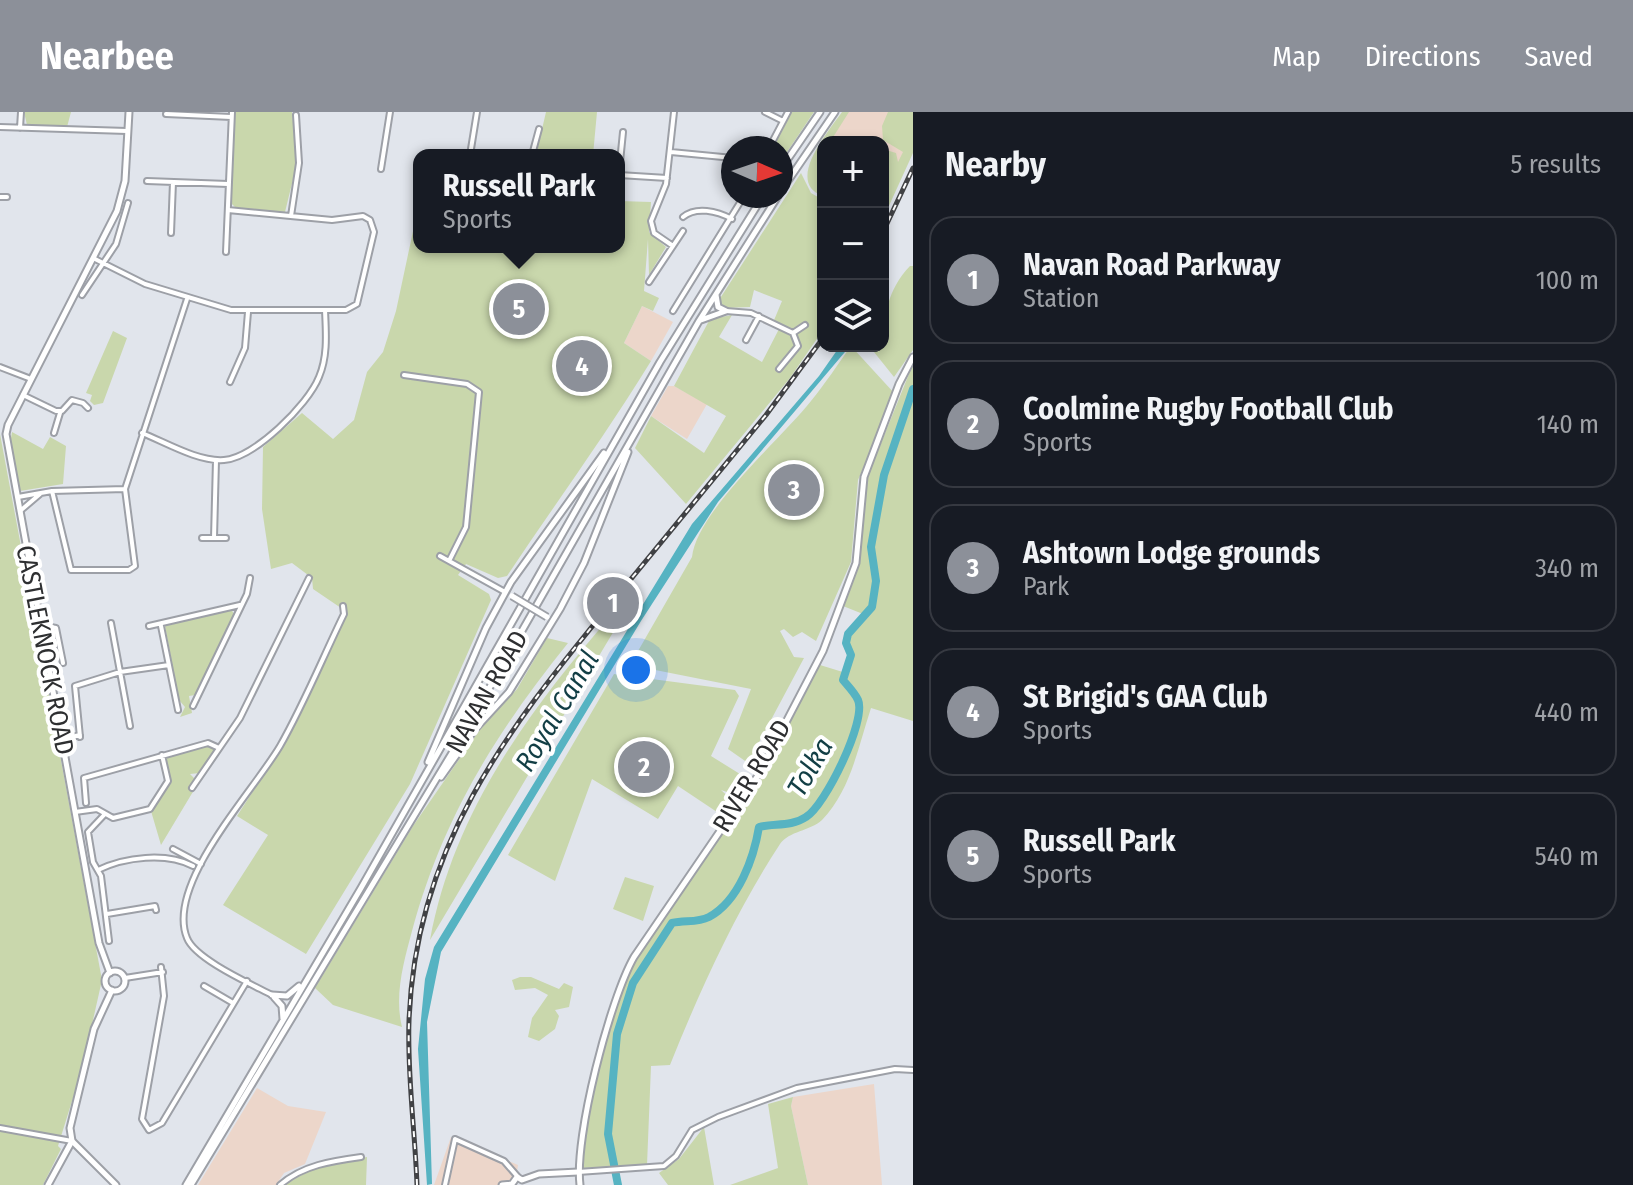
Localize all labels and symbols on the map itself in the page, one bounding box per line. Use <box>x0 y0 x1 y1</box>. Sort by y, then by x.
north arrow <box>721 136 793 208</box>
pin: 5 <box>493 279 545 339</box>
pin: 4 <box>556 336 608 396</box>
pin: 3 <box>768 460 820 520</box>
street label: CASTLEKNOCK ROAD <box>9 543 81 757</box>
pin: 1 <box>587 573 639 633</box>
street label: NAVAN ROAD <box>439 625 535 759</box>
water label: Royal Canal <box>508 645 606 777</box>
your location <box>616 650 656 690</box>
street label: RIVER ROAD <box>706 714 798 838</box>
water label: Tolka <box>780 732 840 802</box>
pin: 2 <box>618 737 670 797</box>

